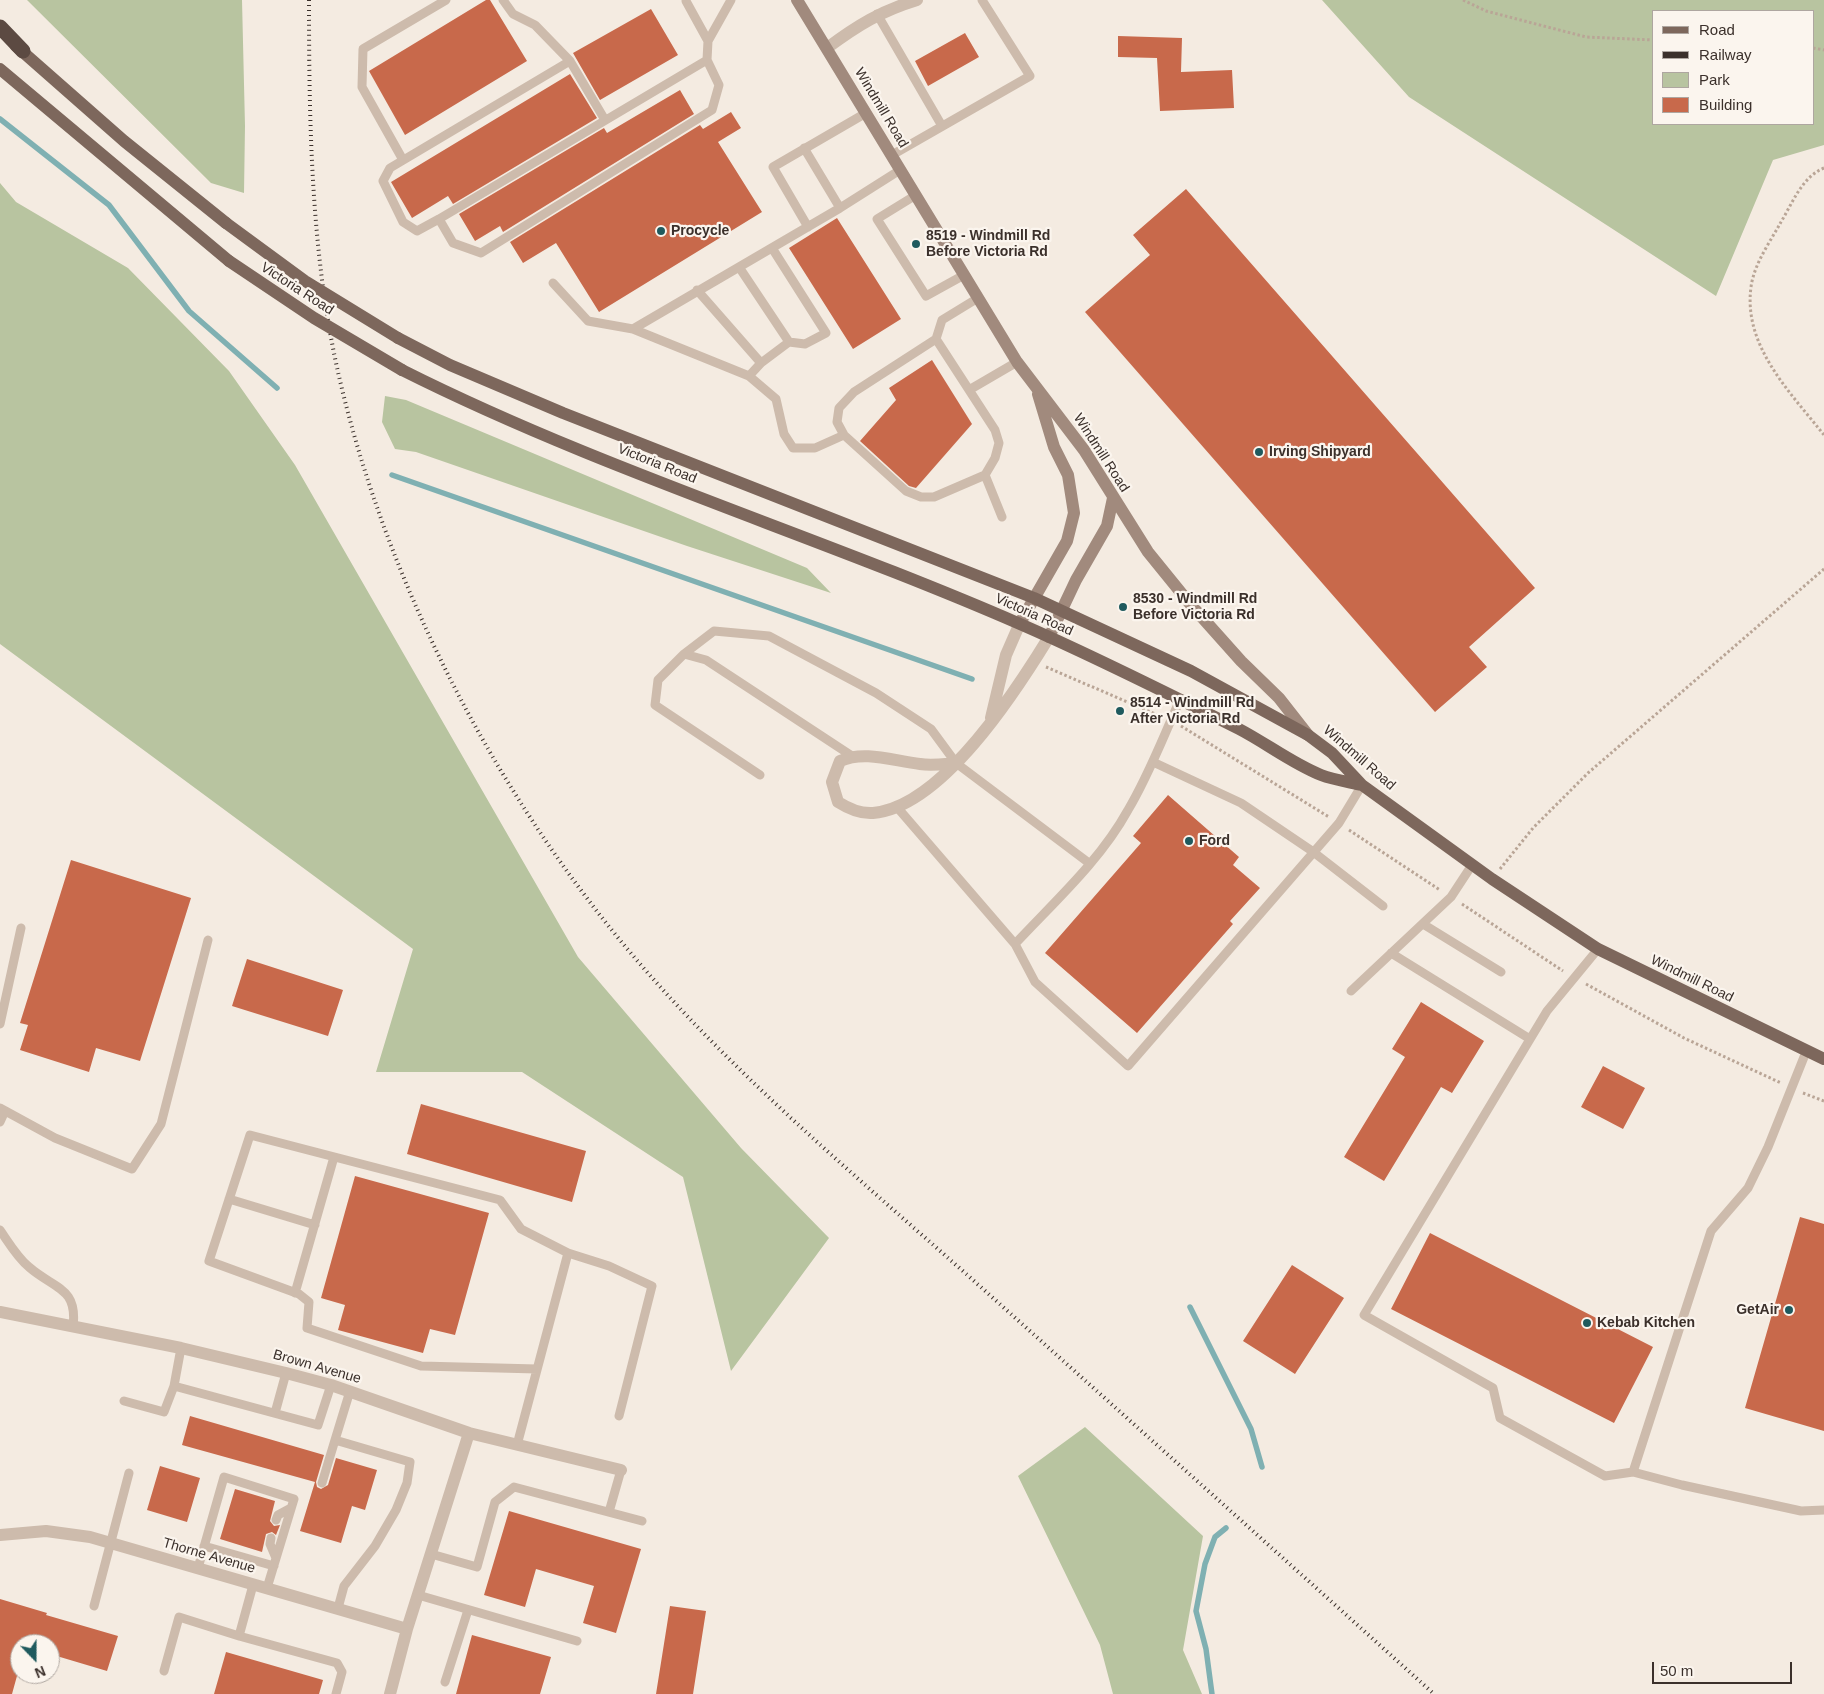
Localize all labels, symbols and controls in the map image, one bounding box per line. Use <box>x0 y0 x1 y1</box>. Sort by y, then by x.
legend <box>1652 10 1814 125</box>
text: Road <box>1699 21 1735 38</box>
text: Railway <box>1699 46 1752 63</box>
street label: Windmill Road <box>851 65 911 151</box>
text: Park <box>1699 71 1730 88</box>
text: Building <box>1699 96 1752 113</box>
place label: Procycle <box>671 223 729 239</box>
marker: Procycle <box>655 225 667 237</box>
place label: 8519 - Windmill Rd Before Victoria Rd <box>926 228 1050 260</box>
marker: 8519 - Windmill Rd Before Victoria Rd <box>910 238 922 250</box>
street label: Victoria Road <box>257 259 337 319</box>
street label: Windmill Road <box>1069 411 1133 495</box>
street label: Victoria Road <box>615 441 699 487</box>
place label: Irving Shipyard <box>1269 444 1371 460</box>
marker: Irving Shipyard <box>1253 446 1265 458</box>
street label: Victoria Road <box>992 590 1076 640</box>
place label: 8530 - Windmill Rd Before Victoria Rd <box>1133 591 1257 624</box>
marker: 8530 - Windmill Rd Before Victoria Rd <box>1117 601 1129 613</box>
place label: 8514 - Windmill Rd After Victoria Rd <box>1130 695 1254 728</box>
marker: 8514 - Windmill Rd After Victoria Rd <box>1114 705 1126 717</box>
street label: Windmill Road <box>1319 722 1399 794</box>
place label: Ford <box>1199 833 1230 849</box>
marker: Ford <box>1183 835 1195 847</box>
street label: Windmill Road <box>1648 952 1736 1006</box>
place label: GetAir <box>1736 1302 1779 1318</box>
marker: GetAir <box>1783 1304 1795 1316</box>
place label: Kebab Kitchen <box>1597 1315 1695 1331</box>
marker: Kebab Kitchen <box>1581 1317 1593 1329</box>
street label: Brown Avenue <box>271 1346 363 1388</box>
street label: Thorne Avenue <box>161 1535 257 1577</box>
north arrow <box>10 1634 60 1684</box>
scale bar <box>1654 1652 1794 1684</box>
text: 50 m <box>1660 1662 1693 1679</box>
text: N <box>33 1663 48 1681</box>

